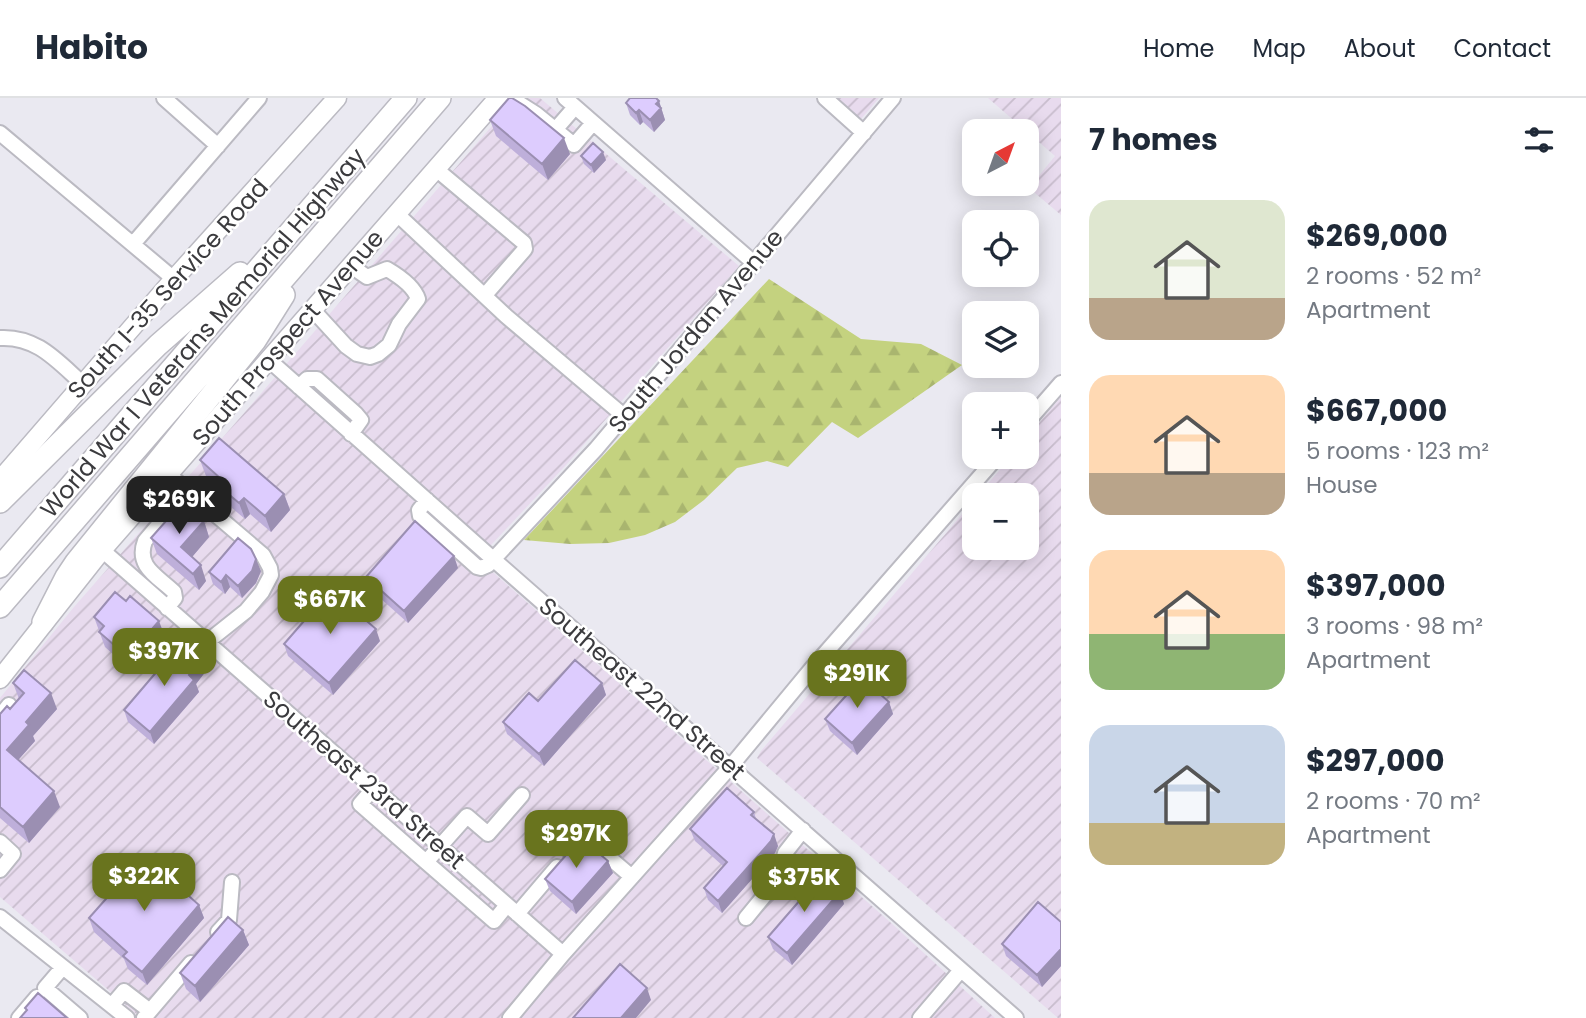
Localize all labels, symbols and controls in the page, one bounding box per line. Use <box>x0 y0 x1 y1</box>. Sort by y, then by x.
text: Habito <box>35 24 148 71</box>
text: Home <box>1143 32 1215 65</box>
text: Map <box>1253 32 1306 65</box>
text: About <box>1344 32 1415 65</box>
text: Contact <box>1453 32 1551 65</box>
text: 7 homes <box>1089 118 1218 161</box>
north arrow <box>962 119 1040 196</box>
map controls <box>962 119 1039 560</box>
icon: filters <box>1520 121 1558 159</box>
street label: World War I Veterans Memorial Highway <box>33 140 373 525</box>
street label: South I-35 Service Road <box>60 172 275 406</box>
button: locate <box>962 210 1039 287</box>
text: $269,000 <box>1306 214 1448 257</box>
street label: South Prospect Avenue <box>184 222 391 453</box>
street label: South Jordan Avenue <box>600 222 791 440</box>
icon: home <box>1145 228 1229 312</box>
text: 2 rooms · 52 m² <box>1306 260 1481 292</box>
text: Apartment <box>1306 294 1431 326</box>
button: layers <box>962 301 1039 378</box>
text: $667,000 <box>1306 389 1447 432</box>
button: + <box>962 392 1039 469</box>
icon: home <box>1145 403 1229 487</box>
text: 5 rooms · 123 m² <box>1306 435 1489 467</box>
text: House <box>1306 469 1378 501</box>
pin: $269K <box>130 476 228 536</box>
text: $269K <box>142 483 216 515</box>
button: − <box>962 483 1039 560</box>
text: $397,000 <box>1306 564 1446 607</box>
pin: $667K <box>281 576 379 636</box>
icon: home <box>1145 578 1229 662</box>
text: $667K <box>294 583 366 615</box>
street label: Southeast 22nd Street <box>532 590 753 788</box>
text: 3 rooms · 98 m² <box>1306 610 1483 642</box>
pin: $397K <box>115 628 213 688</box>
text: $397K <box>128 635 200 667</box>
text: Apartment <box>1306 644 1431 676</box>
pin: $291K <box>808 650 906 710</box>
text: $291K <box>823 657 891 689</box>
street label: Southeast 23rd Street <box>256 683 472 877</box>
text: $297,000 <box>1306 739 1445 782</box>
icon: home <box>1145 753 1229 837</box>
text: 2 rooms · 70 m² <box>1306 785 1481 817</box>
pin: $297K <box>527 810 625 870</box>
text: $297K <box>541 817 611 849</box>
text: Apartment <box>1306 819 1431 851</box>
pin: $322K <box>95 854 193 913</box>
pin: $375K <box>755 854 853 914</box>
text: $322K <box>108 860 180 892</box>
text: $375K <box>768 861 840 893</box>

